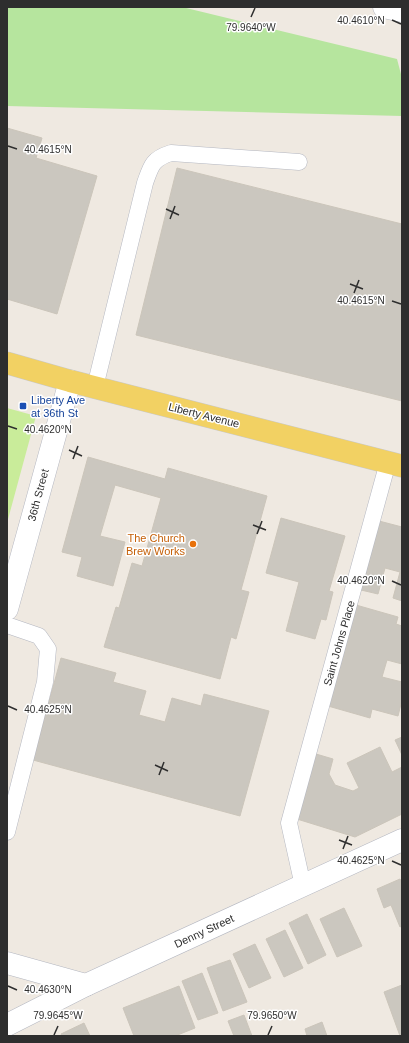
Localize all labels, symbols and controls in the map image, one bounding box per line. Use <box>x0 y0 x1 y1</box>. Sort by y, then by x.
text: 40.4610°N <box>337 15 385 26</box>
text: 79.9640°W <box>226 22 276 33</box>
text: 40.4615°N <box>24 144 72 155</box>
text: 40.4615°N <box>337 295 385 306</box>
place label: Liberty Ave at 36th St <box>31 394 85 419</box>
street label: Liberty Avenue <box>167 400 241 430</box>
marker: Liberty Ave at 36th St <box>18 401 28 411</box>
text: 40.4620°N <box>24 424 72 435</box>
street label: 36th Street <box>25 467 51 523</box>
place label: The Church Brew Works <box>126 532 185 557</box>
marker: The Church Brew Works <box>188 539 198 549</box>
text: 40.4620°N <box>337 575 385 586</box>
street label: Saint Johns Place <box>321 599 357 687</box>
text: 40.4625°N <box>24 704 72 715</box>
text: 40.4625°N <box>337 855 385 866</box>
street label: Denny Street <box>172 912 236 950</box>
text: 40.4630°N <box>24 984 72 995</box>
text: 79.9645°W <box>33 1010 83 1021</box>
text: 79.9650°W <box>247 1010 297 1021</box>

